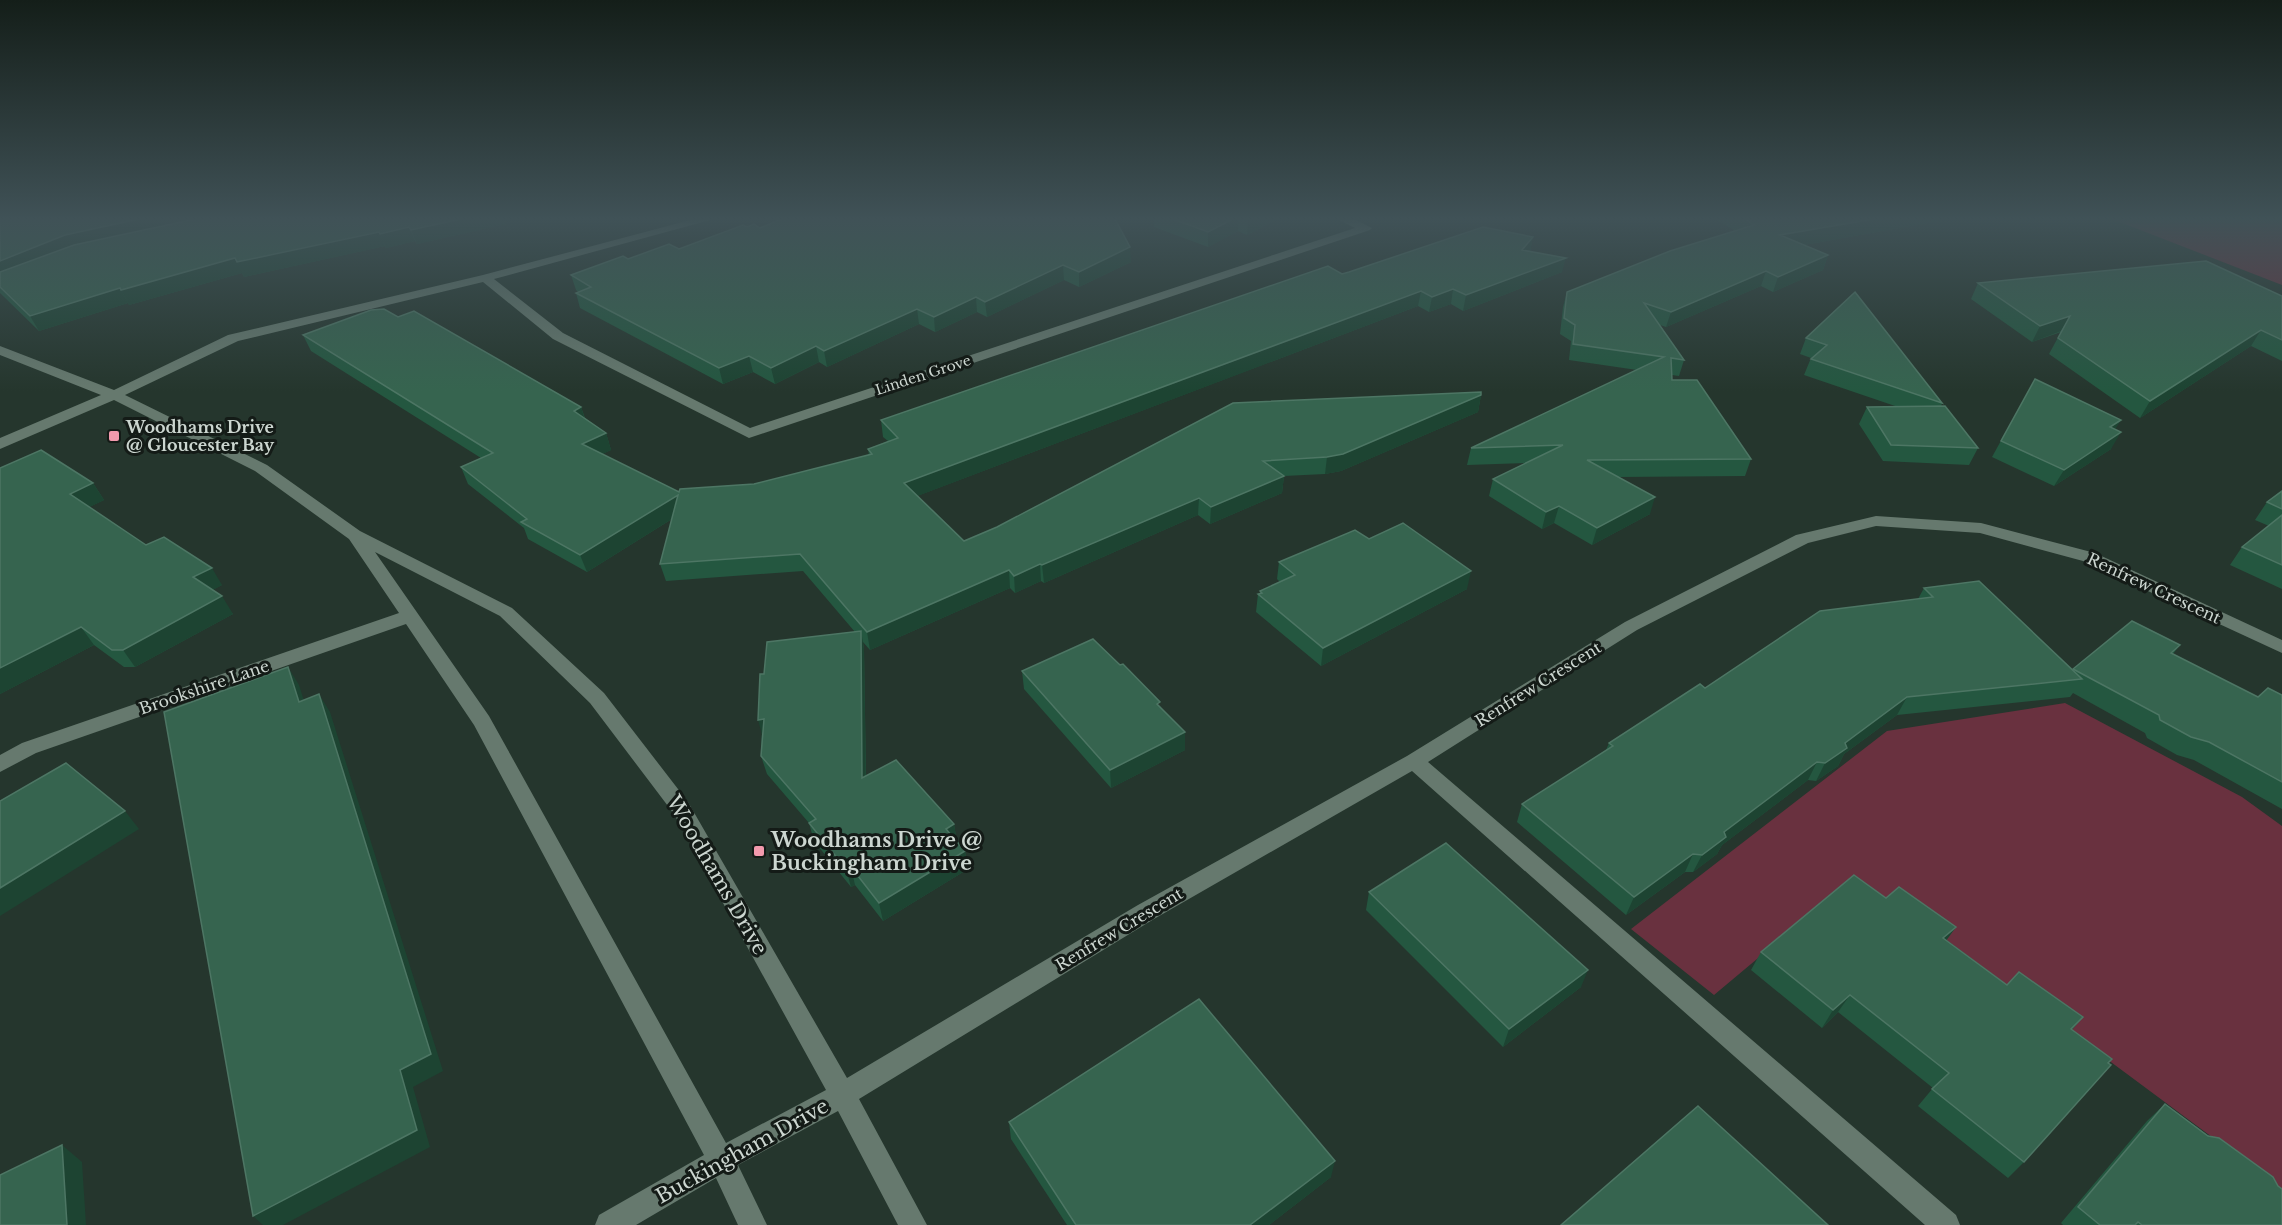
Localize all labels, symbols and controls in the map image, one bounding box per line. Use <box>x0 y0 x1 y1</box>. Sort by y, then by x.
street label: Linden Grove <box>873 351 973 399</box>
place label: Woodhams Drive @ Gloucester Bay <box>125 417 275 455</box>
marker: Woodhams Drive @ Gloucester Bay <box>107 429 121 443</box>
street label: Renfrew Crescent <box>2084 548 2224 628</box>
street label: Renfrew Crescent <box>1471 637 1605 731</box>
street label: Brookshire Lane <box>136 655 272 719</box>
street label: Woodhams Drive <box>661 790 772 959</box>
place label: Woodhams Drive @ Buckingham Drive <box>770 828 982 875</box>
marker: Woodhams Drive @ Buckingham Drive <box>752 844 766 858</box>
street label: Renfrew Crescent <box>1052 883 1186 975</box>
street label: Buckingham Drive <box>652 1094 832 1208</box>

